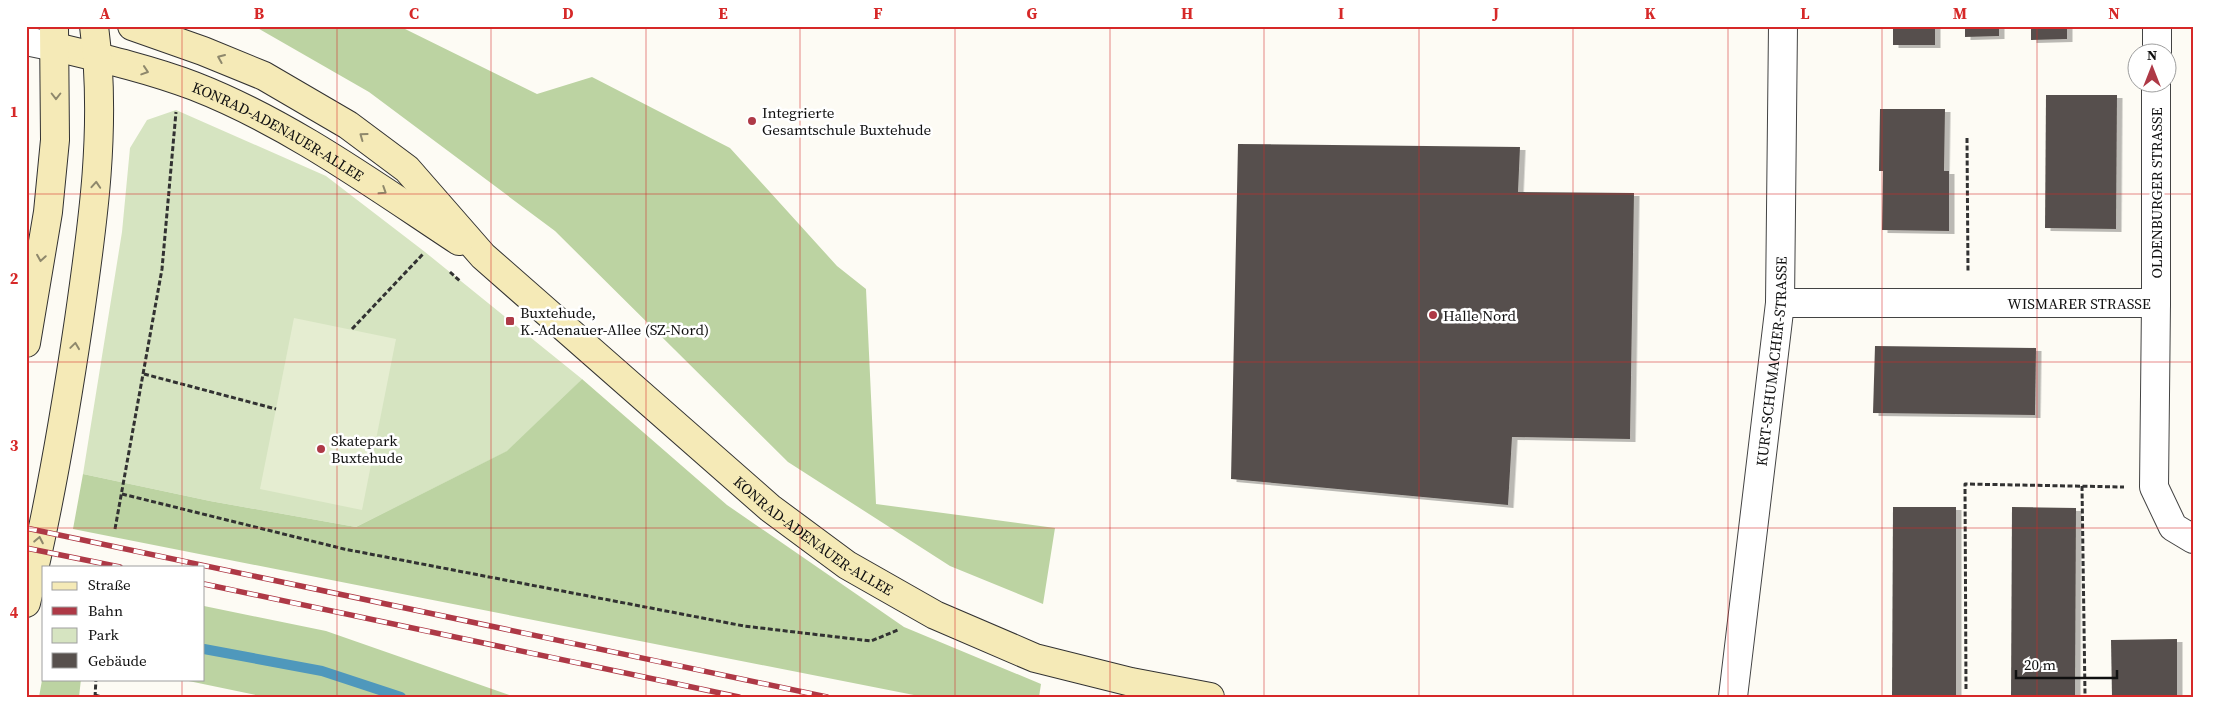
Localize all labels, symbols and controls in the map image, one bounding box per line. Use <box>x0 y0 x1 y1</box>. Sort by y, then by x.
text: A <box>100 2 111 24</box>
text: B <box>254 2 265 24</box>
text: C <box>409 2 419 24</box>
text: D <box>562 2 574 24</box>
text: E <box>718 2 728 24</box>
text: F <box>873 2 883 24</box>
text: G <box>1027 2 1038 24</box>
text: H <box>1181 2 1193 24</box>
text: I <box>1338 2 1344 24</box>
text: J <box>1492 2 1499 24</box>
text: K <box>1644 2 1656 24</box>
text: L <box>1800 2 1810 24</box>
text: M <box>1953 2 1967 24</box>
text: N <box>2108 2 2120 24</box>
north arrow <box>2126 42 2176 92</box>
text: N <box>2147 45 2157 65</box>
one-way arrow <box>217 53 226 64</box>
one-way arrow <box>141 65 149 75</box>
street label: KONRAD-ADENAUER-ALLEE <box>189 76 368 186</box>
one-way arrow <box>51 92 61 100</box>
text: 1 <box>10 100 18 122</box>
place label: Integrierte Gesamtschule Buxtehude <box>762 102 931 140</box>
street label: OLDENBURGER STRASSE <box>2146 107 2167 279</box>
marker: Integrierte Gesamtschule Buxtehude <box>746 115 758 127</box>
one-way arrow <box>359 133 369 142</box>
one-way arrow <box>91 181 102 189</box>
one-way arrow <box>377 185 386 195</box>
one-way arrow <box>36 254 47 262</box>
street label: KURT-SCHUMACHER-STRASSE <box>1750 256 1791 467</box>
text: 2 <box>10 267 19 289</box>
street label: WISMARER STRASSE <box>2007 293 2151 314</box>
place label: Buxtehude, K.-Adenauer-Allee (SZ-Nord) <box>520 302 709 340</box>
place label: Halle Nord <box>1443 305 1517 326</box>
marker: Halle Nord <box>1427 309 1439 321</box>
marker: Buxtehude, K.-Adenauer-Allee (SZ-Nord) <box>504 315 516 327</box>
one-way arrow <box>69 342 80 350</box>
place label: Skatepark Buxtehude <box>331 430 403 468</box>
text: 3 <box>10 434 19 456</box>
marker: Skatepark Buxtehude <box>315 443 327 455</box>
street label: KONRAD-ADENAUER-ALLEE <box>729 471 897 600</box>
one-way arrow <box>34 535 44 544</box>
legend <box>42 566 205 680</box>
text: Straße <box>88 574 131 595</box>
text: Bahn <box>88 600 123 621</box>
text: 4 <box>10 601 19 623</box>
text: Park <box>88 624 120 645</box>
scale bar <box>2016 648 2118 680</box>
text: Gebäude <box>88 650 147 671</box>
text: 20 m <box>2024 654 2056 675</box>

